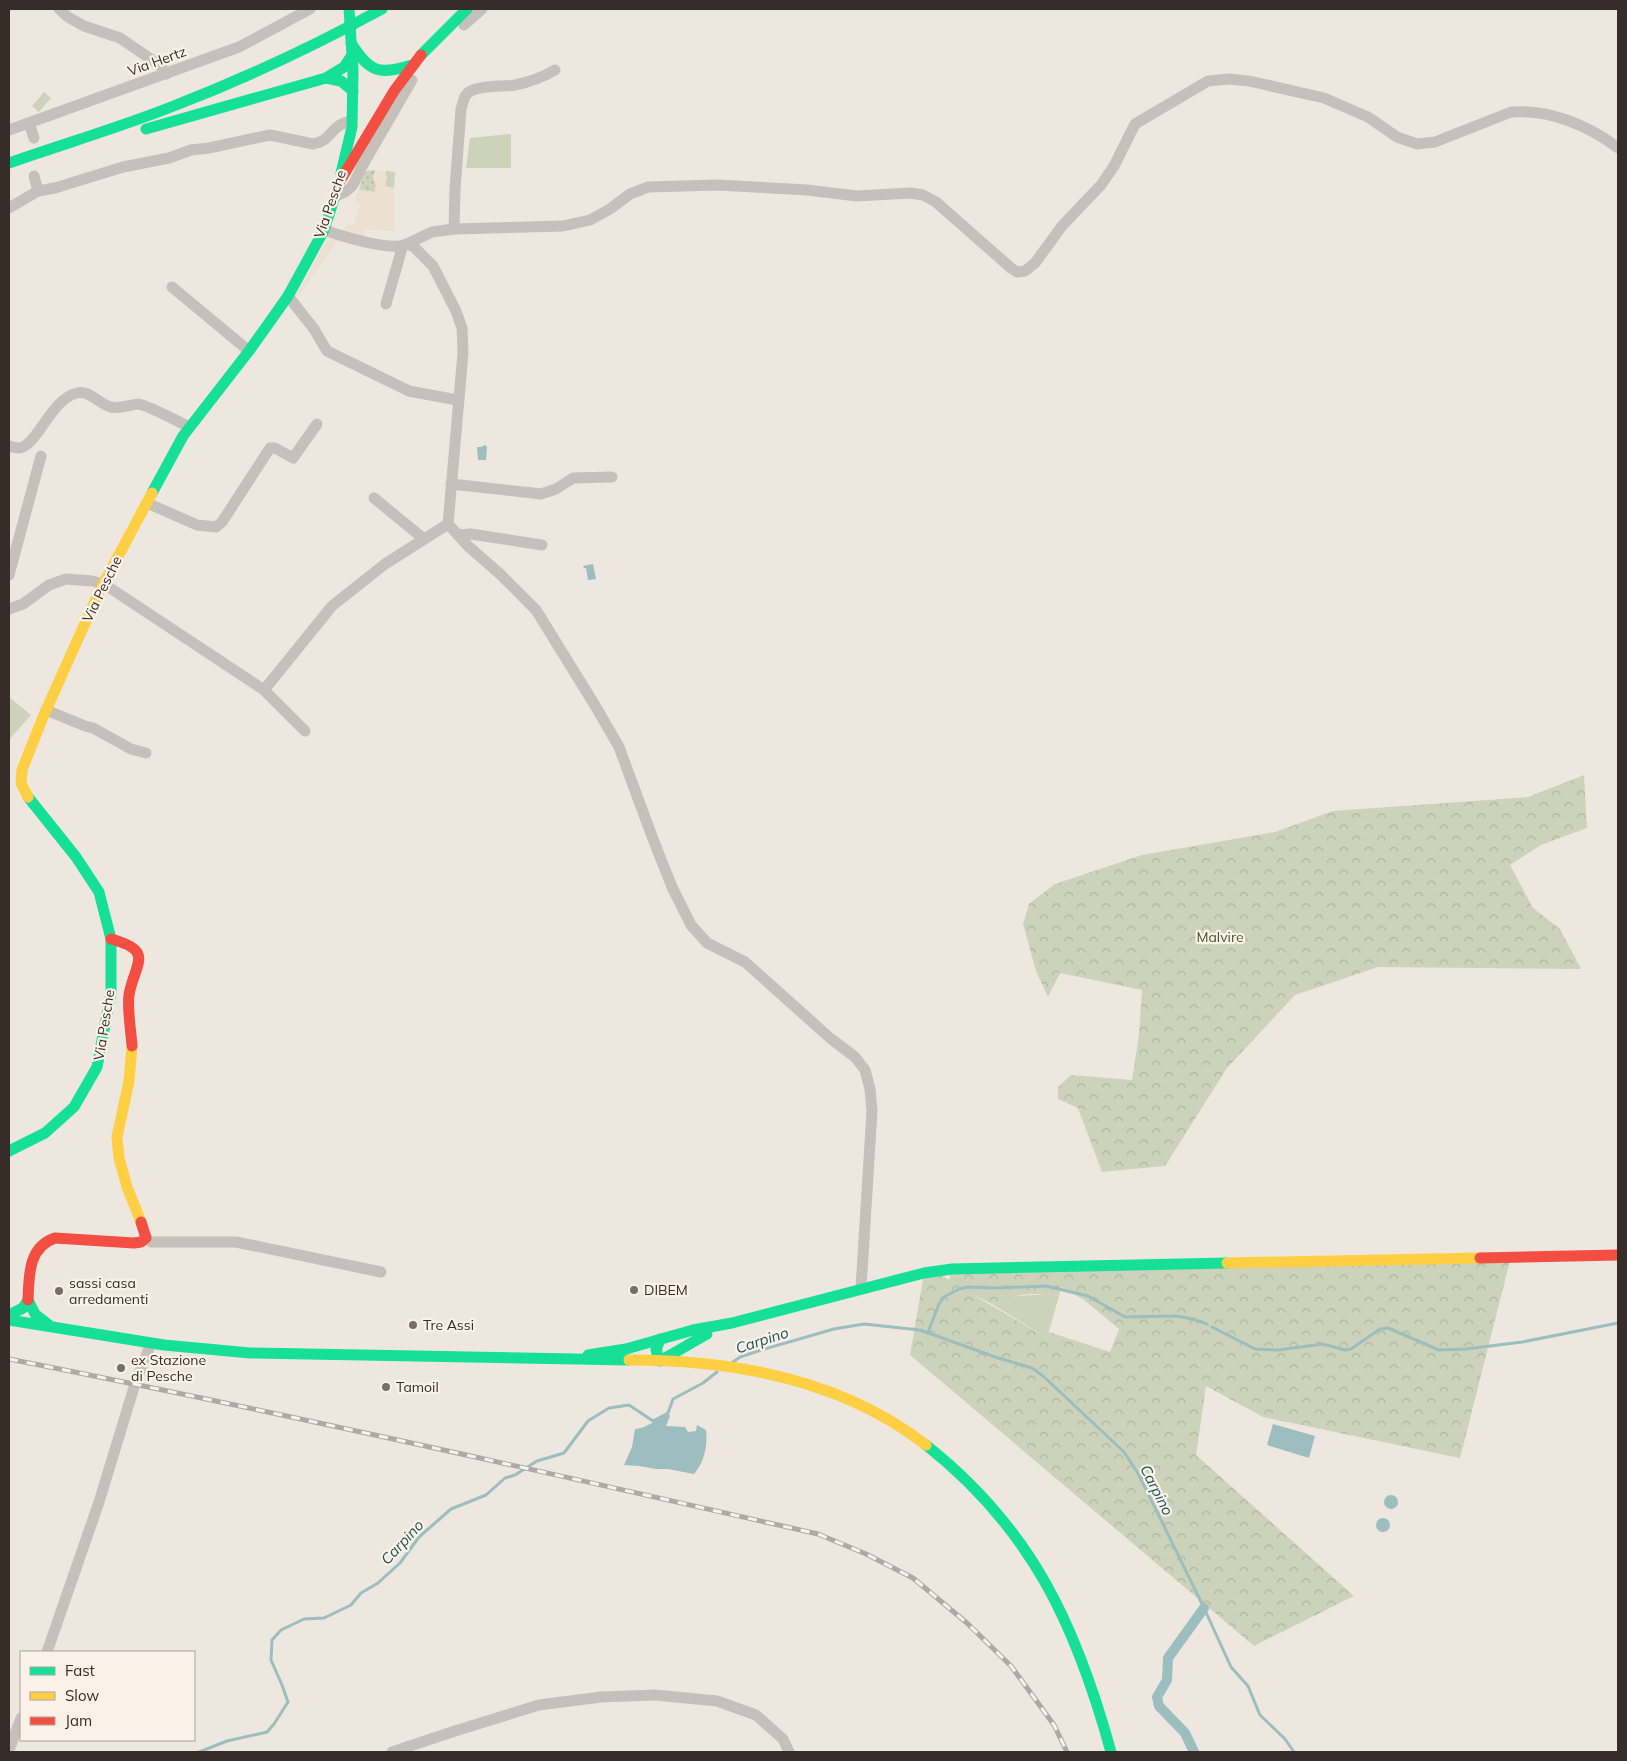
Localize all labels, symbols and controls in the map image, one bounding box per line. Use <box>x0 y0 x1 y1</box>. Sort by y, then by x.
street label: Via Hertz <box>125 42 189 80</box>
street label: Via Pesche <box>310 167 350 241</box>
street label: Via Pesche <box>78 553 126 625</box>
park label: Malvire <box>1196 928 1244 946</box>
street label: Via Pesche <box>90 988 118 1062</box>
place label: sassi casa arredamenti <box>69 1274 148 1308</box>
place label: DIBEM <box>644 1281 688 1299</box>
marker: DIBEM <box>628 1284 640 1296</box>
marker: sassi casa arredamenti <box>53 1285 65 1297</box>
place label: Tre Assi <box>423 1316 474 1334</box>
marker: Tre Assi <box>407 1319 419 1331</box>
water label: Carpino <box>733 1322 791 1357</box>
place label: ex Stazione di Pesche <box>131 1351 206 1385</box>
marker: ex Stazione di Pesche <box>115 1362 127 1374</box>
place label: Tamoil <box>396 1378 439 1396</box>
marker: Tamoil <box>380 1381 392 1393</box>
water label: Carpino <box>1136 1461 1178 1519</box>
water label: Carpino <box>377 1515 428 1568</box>
legend <box>20 1651 195 1741</box>
text: Fast <box>65 1661 95 1680</box>
text: Slow <box>65 1686 99 1705</box>
text: Jam <box>65 1711 92 1730</box>

